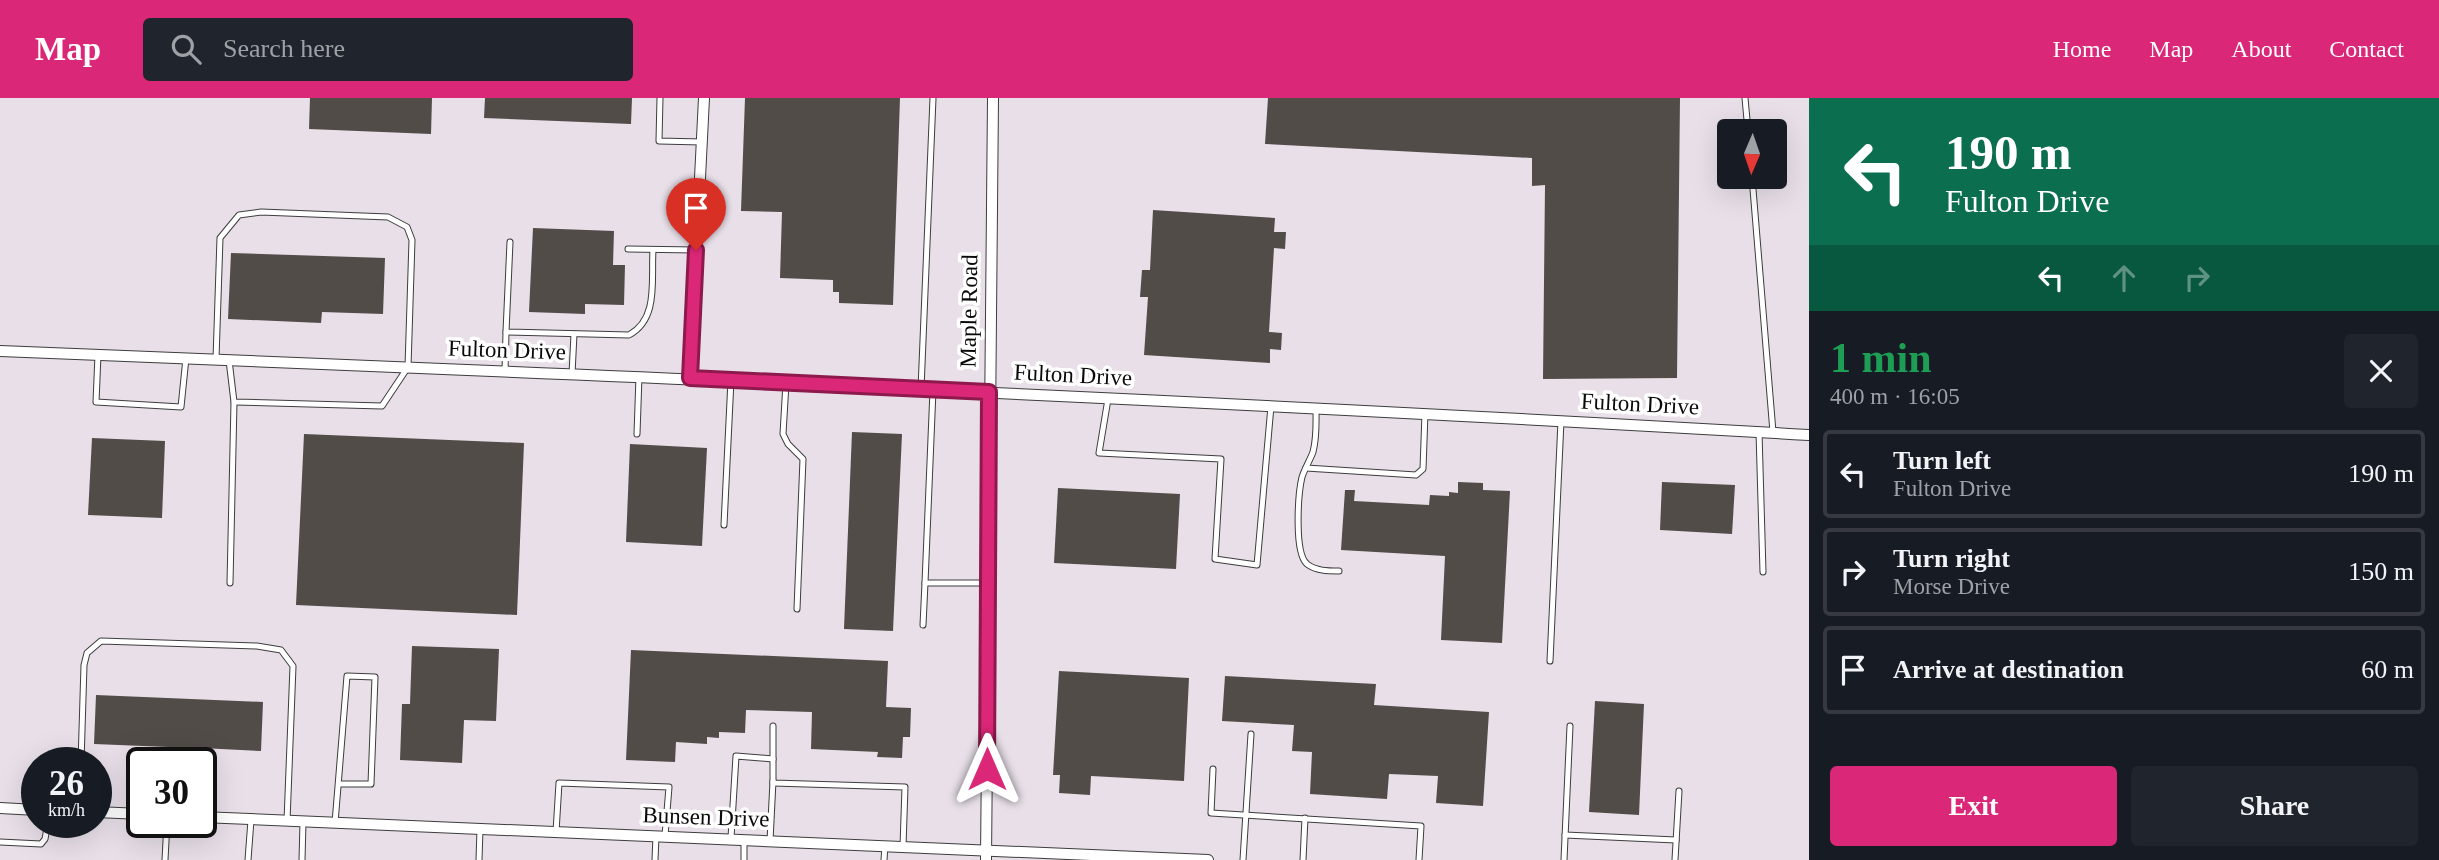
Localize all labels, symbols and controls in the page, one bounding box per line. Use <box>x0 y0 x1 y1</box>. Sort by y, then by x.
search box <box>143 18 633 81</box>
icon: search <box>167 30 205 68</box>
text: Map <box>35 31 101 67</box>
text: Search here <box>223 34 345 63</box>
text: Home <box>2053 36 2111 62</box>
text: Map <box>2149 36 2193 62</box>
text: About <box>2231 36 2291 62</box>
text: Contact <box>2329 36 2404 62</box>
north arrow <box>1717 119 1787 189</box>
map controls <box>1717 119 1787 189</box>
text: 190 m <box>1945 125 2072 180</box>
icon: left <box>1830 126 1921 217</box>
pin <box>666 178 726 250</box>
text: Fulton Drive <box>1945 183 2109 219</box>
icon: arrive <box>677 189 715 227</box>
street label: Maple Road <box>956 254 982 368</box>
icon: left <box>2032 259 2070 297</box>
icon: ahead <box>2105 259 2143 297</box>
icon: right <box>2178 259 2216 297</box>
button: close <box>2344 334 2418 408</box>
street label: Fulton Drive <box>447 335 567 365</box>
text: 1 min <box>1830 335 1932 381</box>
street label: Fulton Drive <box>1013 359 1133 391</box>
text: 400 m · 16:05 <box>1830 384 1960 409</box>
street label: Fulton Drive <box>1580 388 1700 420</box>
text: Turn left <box>1893 446 1991 475</box>
icon: left <box>1834 455 1872 493</box>
text: 190 m <box>2348 459 2414 488</box>
text: Fulton Drive <box>1893 476 2011 501</box>
text: Turn right <box>1893 544 2010 573</box>
icon: right <box>1834 553 1872 591</box>
text: 150 m <box>2348 557 2414 586</box>
text: Morse Drive <box>1893 574 2010 599</box>
icon: arrive <box>1834 651 1872 689</box>
text: Arrive at destination <box>1893 655 2124 684</box>
text: 60 m <box>2361 655 2414 684</box>
position arrow <box>950 732 1024 806</box>
speed limit sign: 30 <box>126 747 217 838</box>
text: 26 <box>49 764 84 803</box>
button: Exit <box>1830 766 2117 846</box>
button: Share <box>2131 766 2418 846</box>
text: km/h <box>48 800 85 820</box>
street label: Bunsen Drive <box>642 802 770 832</box>

